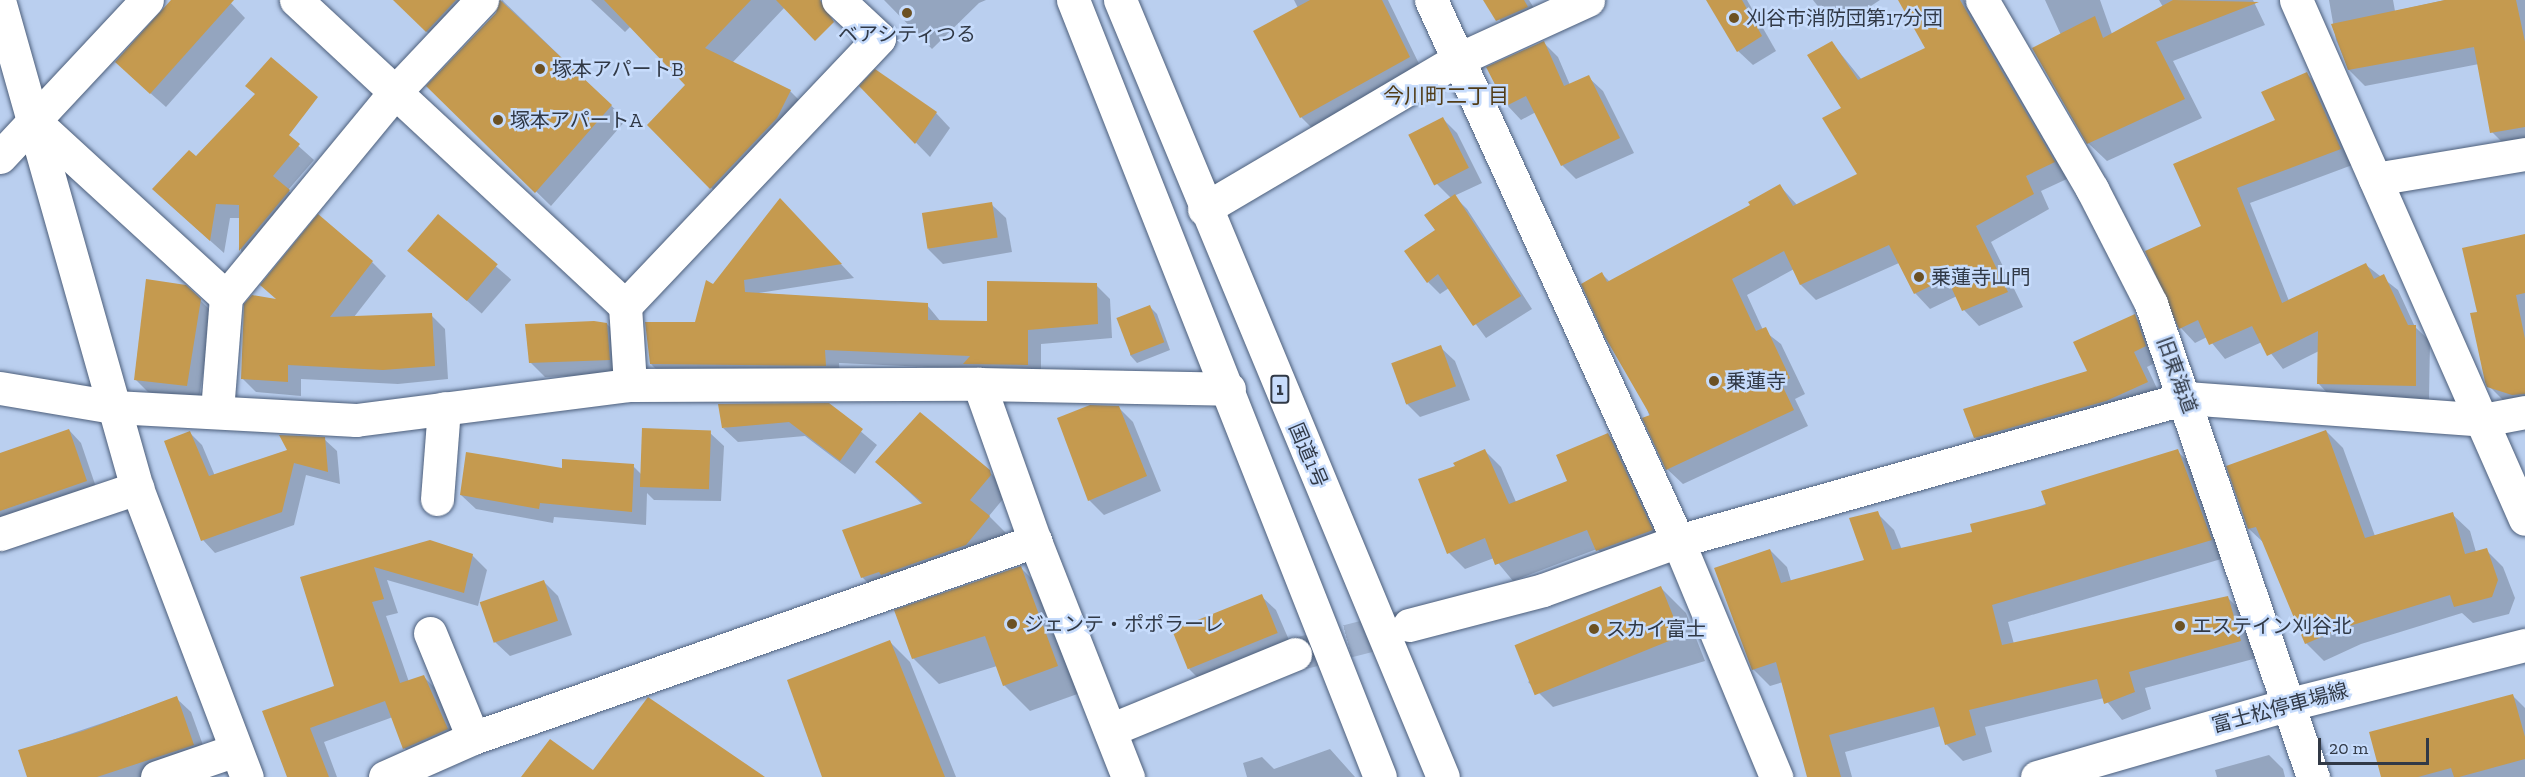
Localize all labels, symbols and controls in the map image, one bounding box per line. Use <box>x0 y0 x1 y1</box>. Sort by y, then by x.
marker: ベアシティつる <box>900 6 914 20</box>
place label: 刈谷市消防団第17分団 <box>1746 6 1943 30</box>
marker: 刈谷市消防団第17分団 <box>1727 11 1741 25</box>
place label: ベアシティつる <box>837 22 977 46</box>
place label: 塚本アパートB <box>552 57 684 81</box>
marker: 塚本アパートB <box>533 62 547 76</box>
district label: 今川町二丁目 <box>1383 83 1509 109</box>
place label: 塚本アパートA <box>510 108 643 132</box>
marker: 塚本アパートA <box>491 113 505 127</box>
place label: 乗蓮寺山門 <box>1931 265 2031 289</box>
marker: 乗蓮寺山門 <box>1912 270 1926 284</box>
street label: 旧東海道 <box>2152 333 2202 417</box>
place label: 乗蓮寺 <box>1726 369 1786 393</box>
road number: 1 <box>1270 374 1290 404</box>
marker: 乗蓮寺 <box>1707 374 1721 388</box>
street label: 国道1号 <box>1284 419 1332 491</box>
place label: ジェンテ・ポポラーレ <box>1024 612 1224 636</box>
place label: エステイン刈谷北 <box>2192 614 2352 638</box>
marker: ジェンテ・ポポラーレ <box>1005 617 1019 631</box>
place label: スカイ富士 <box>1606 617 1706 641</box>
marker: エステイン刈谷北 <box>2173 619 2187 633</box>
marker: スカイ富士 <box>1587 622 1601 636</box>
street label: 富士松停車場線 <box>2209 678 2351 738</box>
scale bar <box>2321 726 2432 764</box>
text: 20 m <box>2329 737 2368 759</box>

